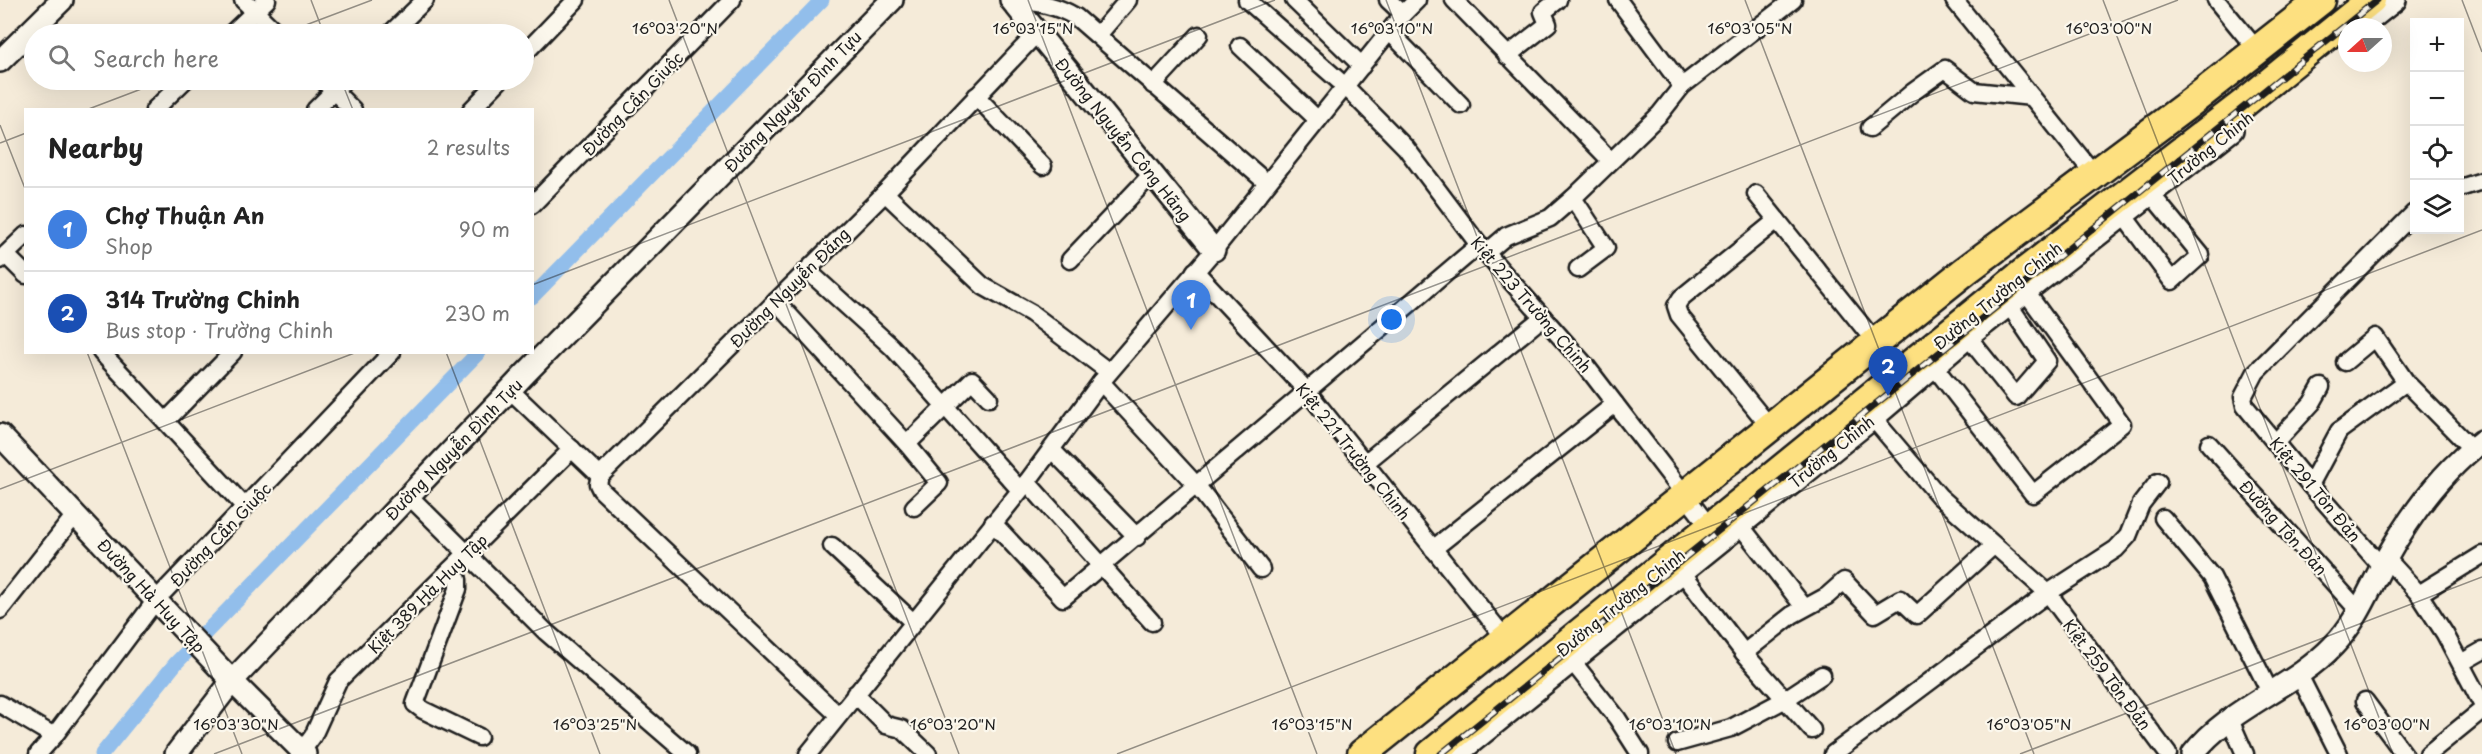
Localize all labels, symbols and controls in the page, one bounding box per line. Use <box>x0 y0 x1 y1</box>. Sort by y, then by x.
text: 16°03'20"N <box>632 16 718 39</box>
text: 16°03'15"N <box>992 16 1074 39</box>
text: 16°03'10"N <box>1351 16 1433 39</box>
text: 16°03'05"N <box>1708 16 1792 39</box>
text: 16°03'00"N <box>2066 16 2152 39</box>
north arrow <box>2338 18 2392 72</box>
map controls <box>2410 18 2464 234</box>
button: + <box>2410 18 2464 72</box>
search box <box>24 24 534 90</box>
street label: Đường Nguyễn Đình Tựu <box>718 25 866 177</box>
icon: search <box>45 41 78 74</box>
text: Search here <box>93 41 219 74</box>
street label: Đường Cần Giuộc <box>576 45 688 161</box>
street label: Đường Nguyễn Công Hãng <box>1050 52 1198 226</box>
button: − <box>2410 72 2464 126</box>
street label: Trường Chinh <box>2162 105 2258 189</box>
button: locate <box>2410 126 2464 180</box>
text: Nearby <box>48 128 143 167</box>
text: 2 results <box>427 132 510 162</box>
button: layers <box>2410 180 2464 234</box>
text: Chợ Thuận An <box>105 198 265 231</box>
text: 1 <box>63 214 72 244</box>
text: 90 m <box>459 214 510 244</box>
street label: Đường Nguyễn Đăng <box>724 222 854 352</box>
text: Shop <box>105 231 153 261</box>
street label: Kiệt 223 Trường Chinh <box>1466 231 1598 377</box>
street label: Đường Trường Chinh <box>1927 235 2067 355</box>
pin: 1 <box>1172 280 1210 330</box>
text: 314 Trường Chinh <box>105 282 300 315</box>
text: 2 <box>60 298 75 328</box>
text: 230 m <box>445 298 510 328</box>
your location <box>1377 305 1406 334</box>
text: Bus stop · Trường Chinh <box>105 315 333 345</box>
pin: 2 <box>1868 346 1908 396</box>
street label: Đường Nguyễn Đình Tựu <box>379 373 527 525</box>
street label: Kiệt 221 Trường Chinh <box>1291 377 1417 525</box>
street label: Trường Chinh <box>1783 409 1879 493</box>
street label: Kiệt 291 Tôn Đản <box>2265 431 2367 547</box>
street label: Đường Tôn Đản <box>2235 474 2333 580</box>
street label: Đường Cần Giuộc <box>164 476 276 592</box>
street label: Kiệt 389 Hà Huy Tập <box>362 528 492 658</box>
street label: Đường Hà Huy Tập <box>93 533 211 657</box>
street label: Đường Trường Chinh <box>1550 542 1690 662</box>
street label: Kiệt 259 Tôn Đản <box>2058 614 2158 734</box>
text: 16°03'30"N <box>193 712 279 735</box>
text: 16°03'25"N <box>553 712 637 735</box>
text: 16°03'20"N <box>910 712 996 735</box>
text: 16°03'15"N <box>1271 712 1353 735</box>
text: 16°03'10"N <box>1629 712 1711 735</box>
text: 16°03'05"N <box>1987 712 2071 735</box>
text: 16°03'00"N <box>2344 712 2430 735</box>

